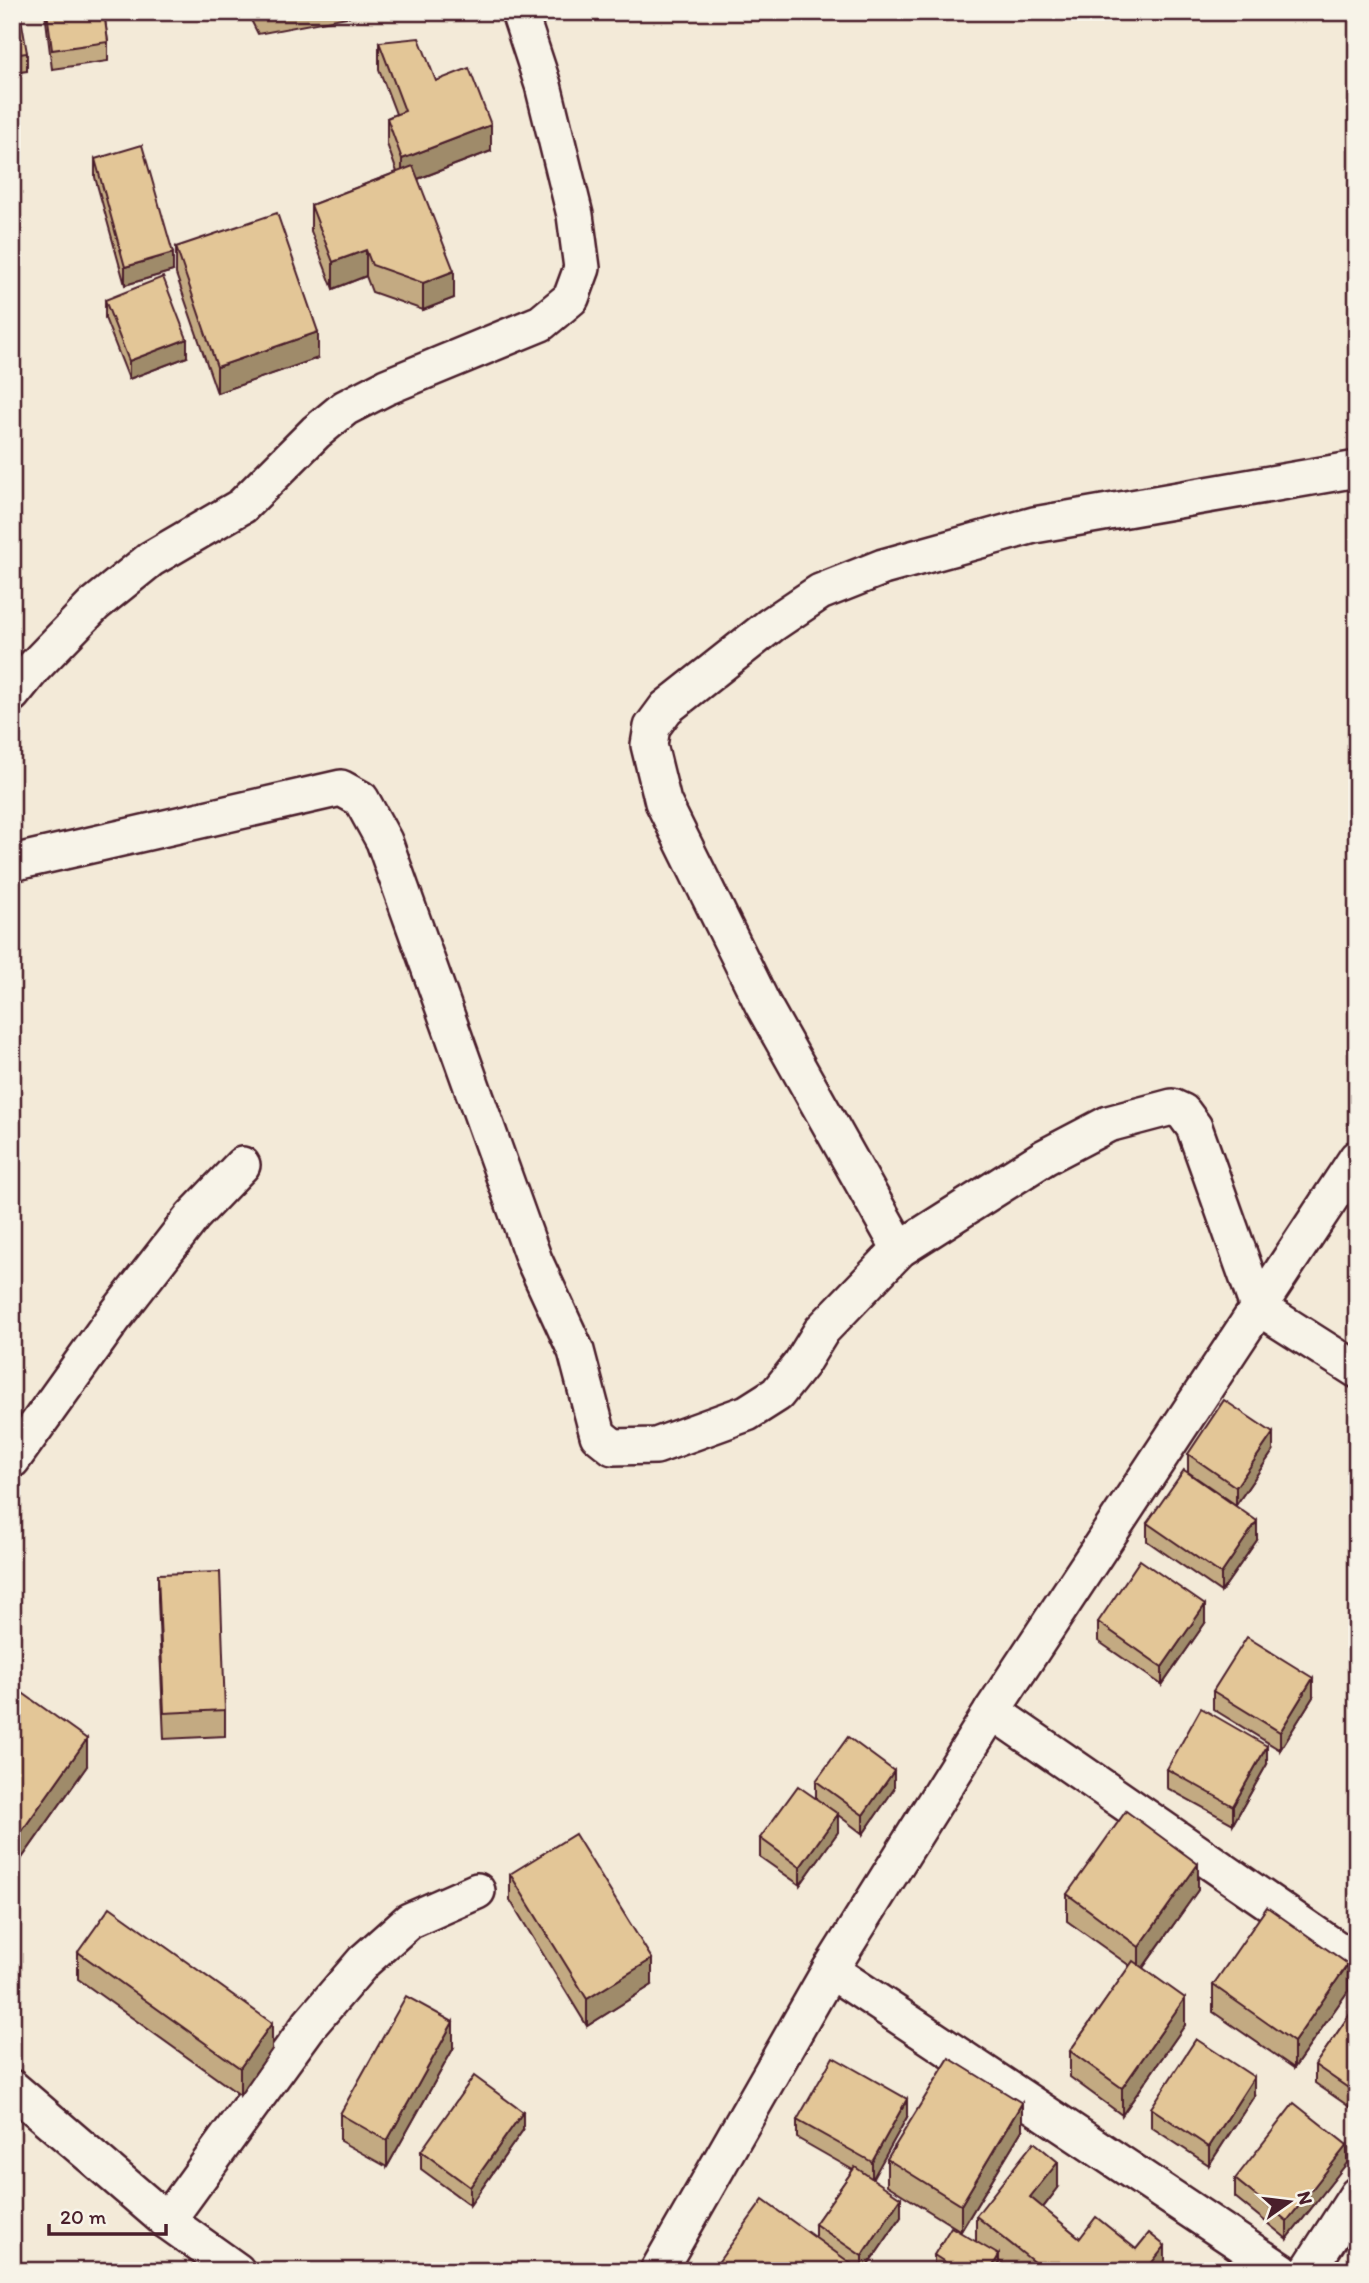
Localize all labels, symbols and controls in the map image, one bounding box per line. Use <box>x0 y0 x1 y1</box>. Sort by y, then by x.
north arrow <box>1254 2168 1324 2238</box>
text: N <box>1292 2189 1318 2207</box>
scale bar <box>49 2192 166 2236</box>
text: 20 m <box>60 2204 107 2229</box>

